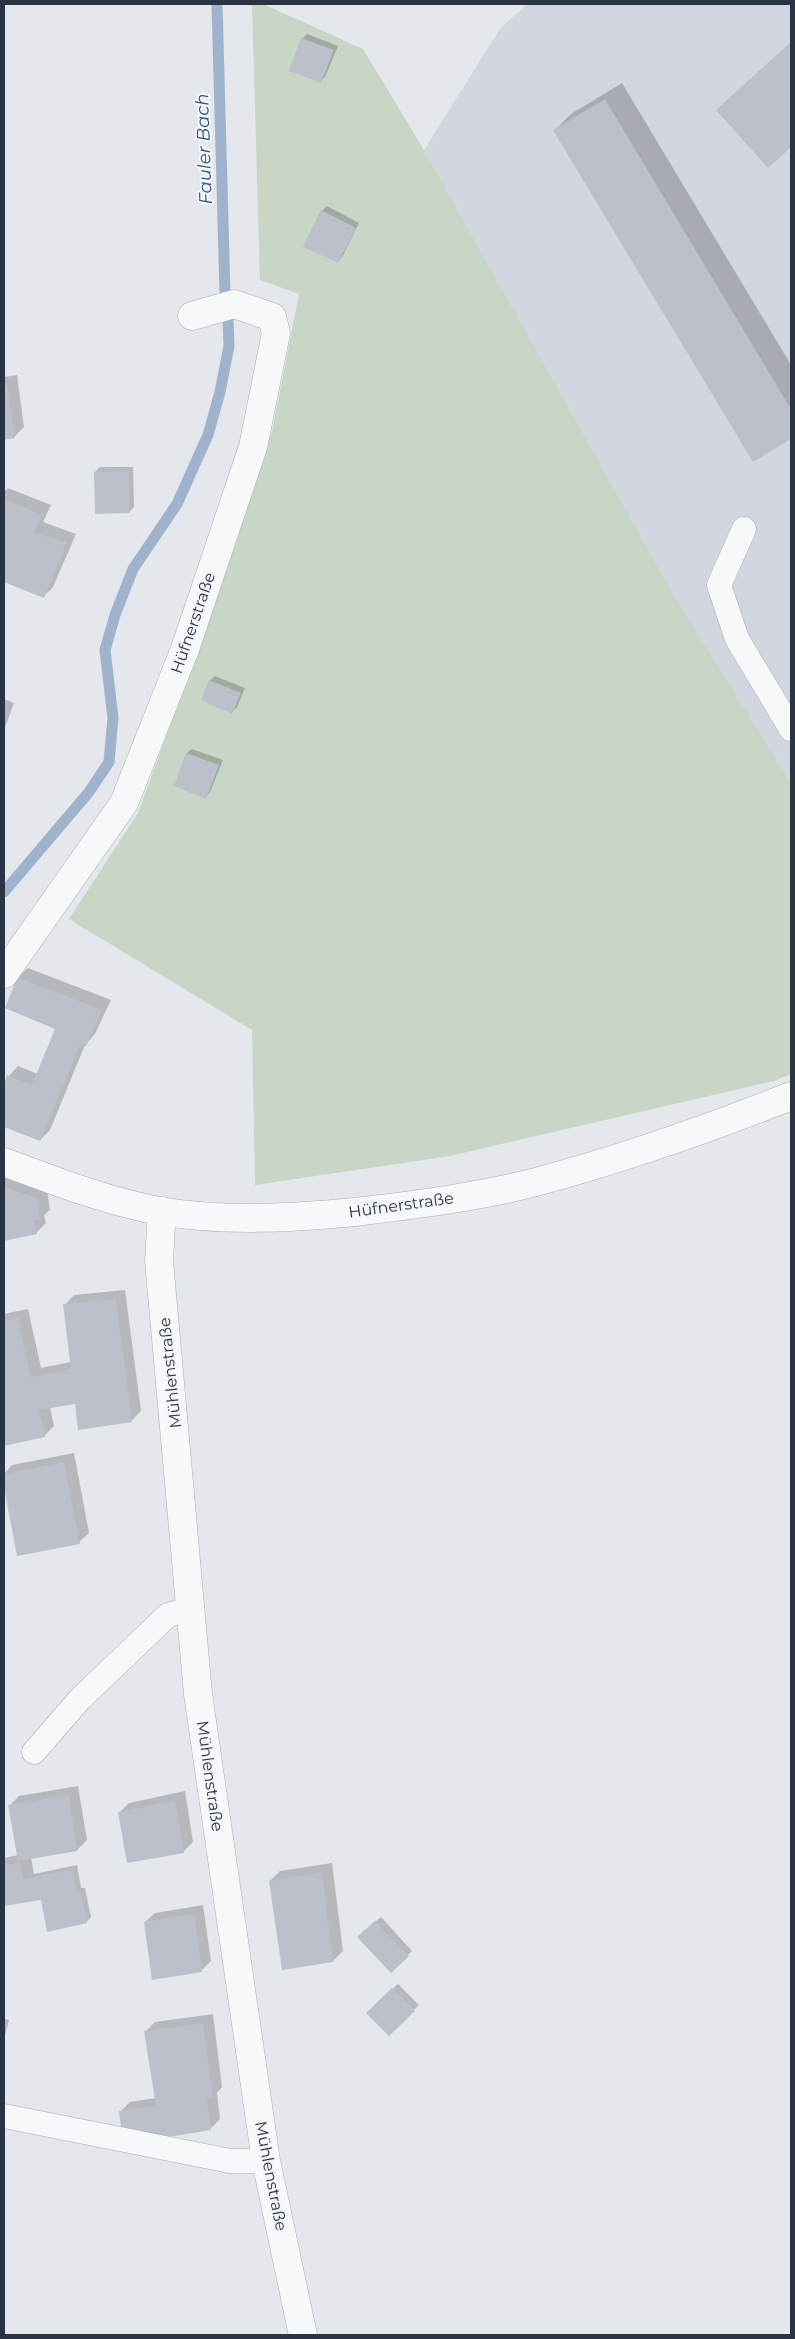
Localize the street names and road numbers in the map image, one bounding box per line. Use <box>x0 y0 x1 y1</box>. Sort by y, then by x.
street label: Hüfnerstraße <box>167 570 219 676</box>
street label: Hüfnerstraße <box>347 1188 455 1222</box>
street label: Mühlenstraße <box>155 1317 185 1429</box>
street label: Mühlenstraße <box>193 1719 227 1833</box>
street label: Mühlenstraße <box>251 2119 291 2233</box>

